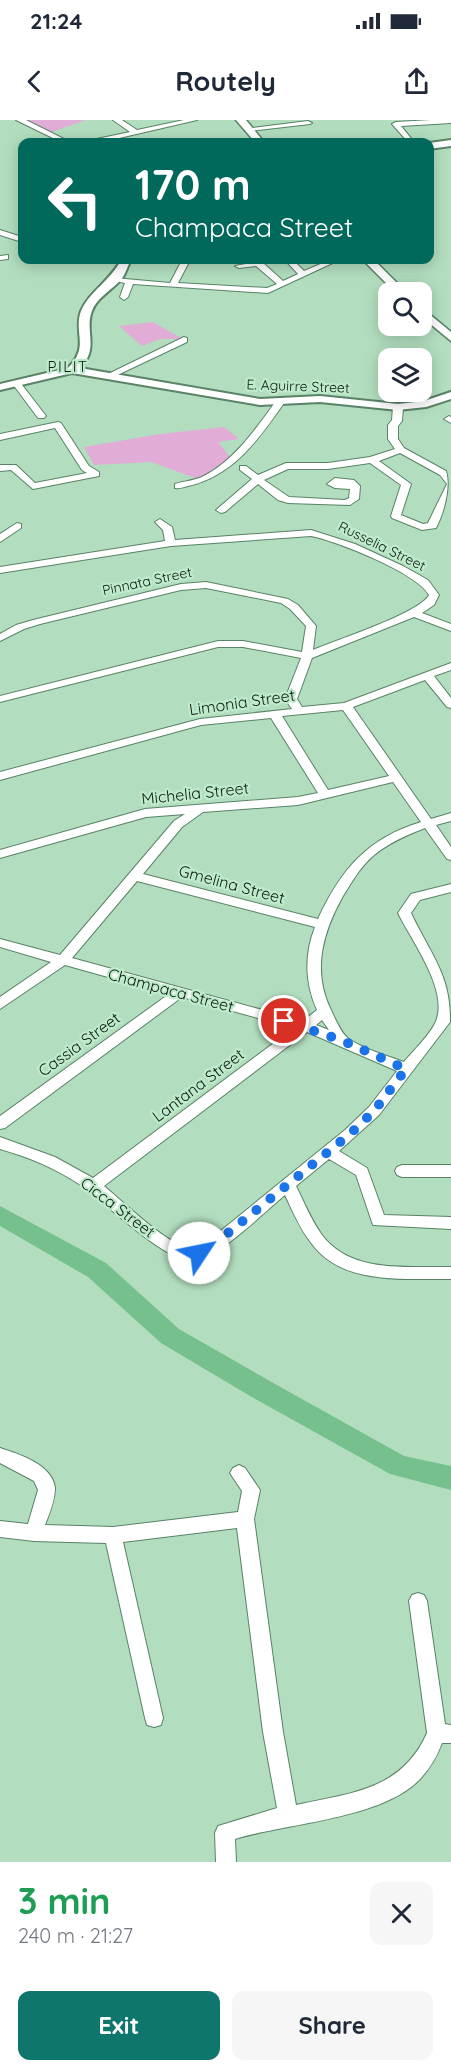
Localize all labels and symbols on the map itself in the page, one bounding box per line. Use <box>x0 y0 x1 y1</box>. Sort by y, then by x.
district label: PILIT <box>48 357 88 376</box>
street label: E. Aguirre Street <box>246 375 350 397</box>
street label: Russelia Street <box>335 517 429 575</box>
street label: Pinnata Street <box>100 563 194 599</box>
street label: Limonia Street <box>188 685 296 719</box>
street label: Michelia Street <box>140 777 250 809</box>
street label: Gmelina Street <box>177 860 287 908</box>
street label: Champaca Street <box>106 964 236 1016</box>
pin <box>258 995 309 1046</box>
street label: Cassia Street <box>34 1008 124 1080</box>
street label: Lantana Street <box>148 1044 248 1126</box>
street label: Cicca Street <box>77 1172 159 1242</box>
position arrow <box>167 1221 231 1285</box>

